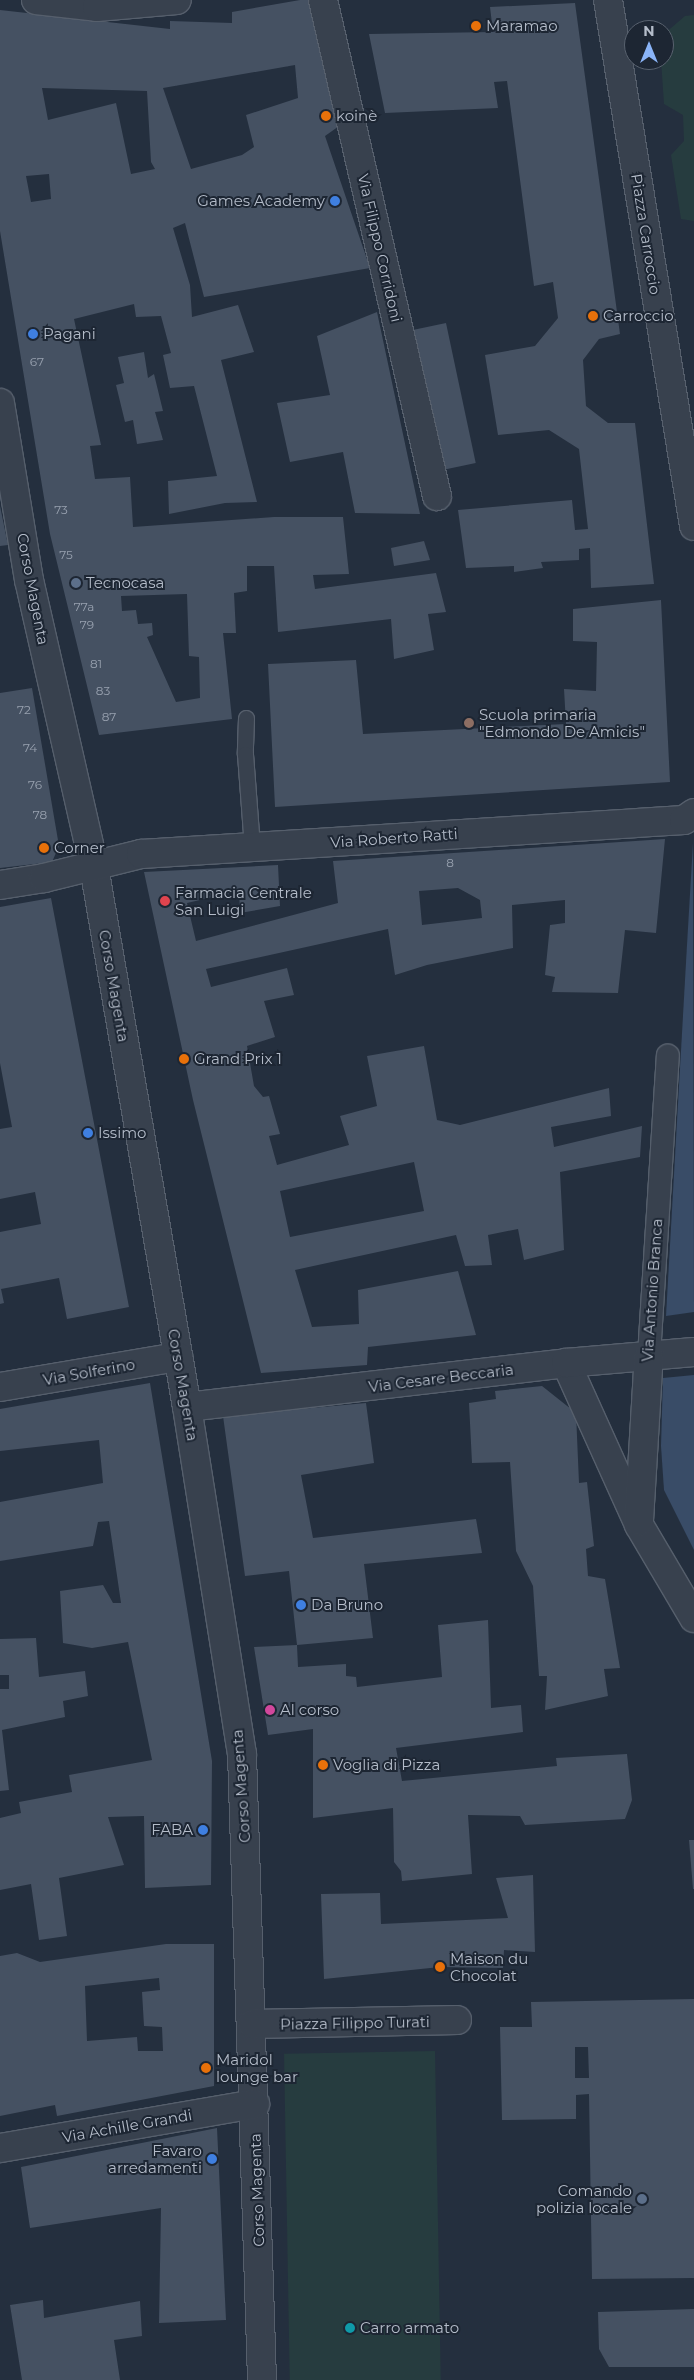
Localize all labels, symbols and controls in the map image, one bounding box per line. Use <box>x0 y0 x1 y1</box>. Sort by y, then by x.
place label: Maramao <box>486 17 558 35</box>
marker: Maramao <box>470 20 482 32</box>
north arrow <box>624 20 674 70</box>
text: N <box>643 22 655 40</box>
place label: koinè <box>336 107 377 125</box>
marker: koinè <box>320 110 332 122</box>
street label: Via Filippo Corridoni <box>354 172 406 324</box>
street label: Piazza Carroccio <box>628 172 664 296</box>
place label: Games Academy <box>197 192 325 210</box>
marker: Games Academy <box>329 195 341 207</box>
place label: Carroccio <box>603 307 674 325</box>
marker: Carroccio <box>587 310 599 322</box>
place label: Pagani <box>43 325 96 343</box>
marker: Pagani <box>27 328 39 340</box>
house number: 67 <box>30 355 44 369</box>
house number: 73 <box>54 503 68 517</box>
street label: Corso Magenta <box>13 532 53 646</box>
house number: 75 <box>59 548 73 562</box>
place label: Tecnocasa <box>86 574 164 592</box>
marker: Tecnocasa <box>70 577 82 589</box>
house number: 77a <box>74 600 94 614</box>
house number: 79 <box>80 618 94 632</box>
house number: 81 <box>90 657 102 671</box>
house number: 83 <box>96 684 110 698</box>
house number: 72 <box>17 703 31 717</box>
place label: Scuola primaria "Edmondo De Amicis" <box>479 705 645 740</box>
house number: 87 <box>102 710 116 724</box>
marker: Scuola primaria "Edmondo De Amicis" <box>463 717 475 729</box>
house number: 74 <box>23 741 37 755</box>
house number: 76 <box>28 778 42 792</box>
house number: 78 <box>33 808 47 822</box>
street label: Via Roberto Ratti <box>330 825 458 851</box>
place label: Corner <box>54 839 105 857</box>
marker: Corner <box>38 842 50 854</box>
house number: 8 <box>446 856 454 870</box>
place label: Farmacia Centrale San Luigi <box>175 883 312 918</box>
marker: Farmacia Centrale San Luigi <box>159 895 171 907</box>
street label: Corso Magenta <box>95 928 133 1044</box>
place label: Grand Prix 1 <box>194 1050 282 1068</box>
marker: Grand Prix 1 <box>178 1053 190 1065</box>
place label: Issimo <box>98 1124 147 1142</box>
marker: Issimo <box>82 1127 94 1139</box>
street label: Via Antonio Branca <box>638 1218 666 1362</box>
street label: Corso Magenta <box>164 1327 202 1443</box>
street label: Via Solferino <box>42 1355 136 1389</box>
street label: Via Cesare Beccaria <box>367 1360 515 1396</box>
place label: Da Bruno <box>311 1596 383 1614</box>
marker: Da Bruno <box>295 1599 307 1611</box>
place label: Al corso <box>280 1701 339 1719</box>
marker: Al corso <box>264 1704 276 1716</box>
street label: Corso Magenta <box>228 1729 254 1843</box>
place label: Voglia di Pizza <box>333 1756 440 1774</box>
marker: Voglia di Pizza <box>317 1759 329 1771</box>
place label: FABA <box>151 1821 193 1839</box>
marker: FABA <box>197 1824 209 1836</box>
place label: Maison du Chocolat <box>450 1949 528 1984</box>
marker: Maison du Chocolat <box>434 1961 446 1973</box>
street label: Piazza Filippo Turati <box>280 2013 430 2033</box>
place label: Maridol lounge bar <box>216 2050 298 2085</box>
marker: Maridol lounge bar <box>200 2062 212 2074</box>
street label: Via Achille Grandi <box>61 2106 193 2146</box>
street label: Corso Magenta <box>246 2133 268 2247</box>
place label: Favaro arredamenti <box>108 2141 202 2176</box>
marker: Favaro arredamenti <box>206 2153 218 2165</box>
place label: Comando polizia locale <box>536 2181 632 2216</box>
marker: Comando polizia locale <box>636 2193 648 2205</box>
place label: Carro armato <box>360 2319 459 2337</box>
marker: Carro armato <box>344 2322 356 2334</box>

